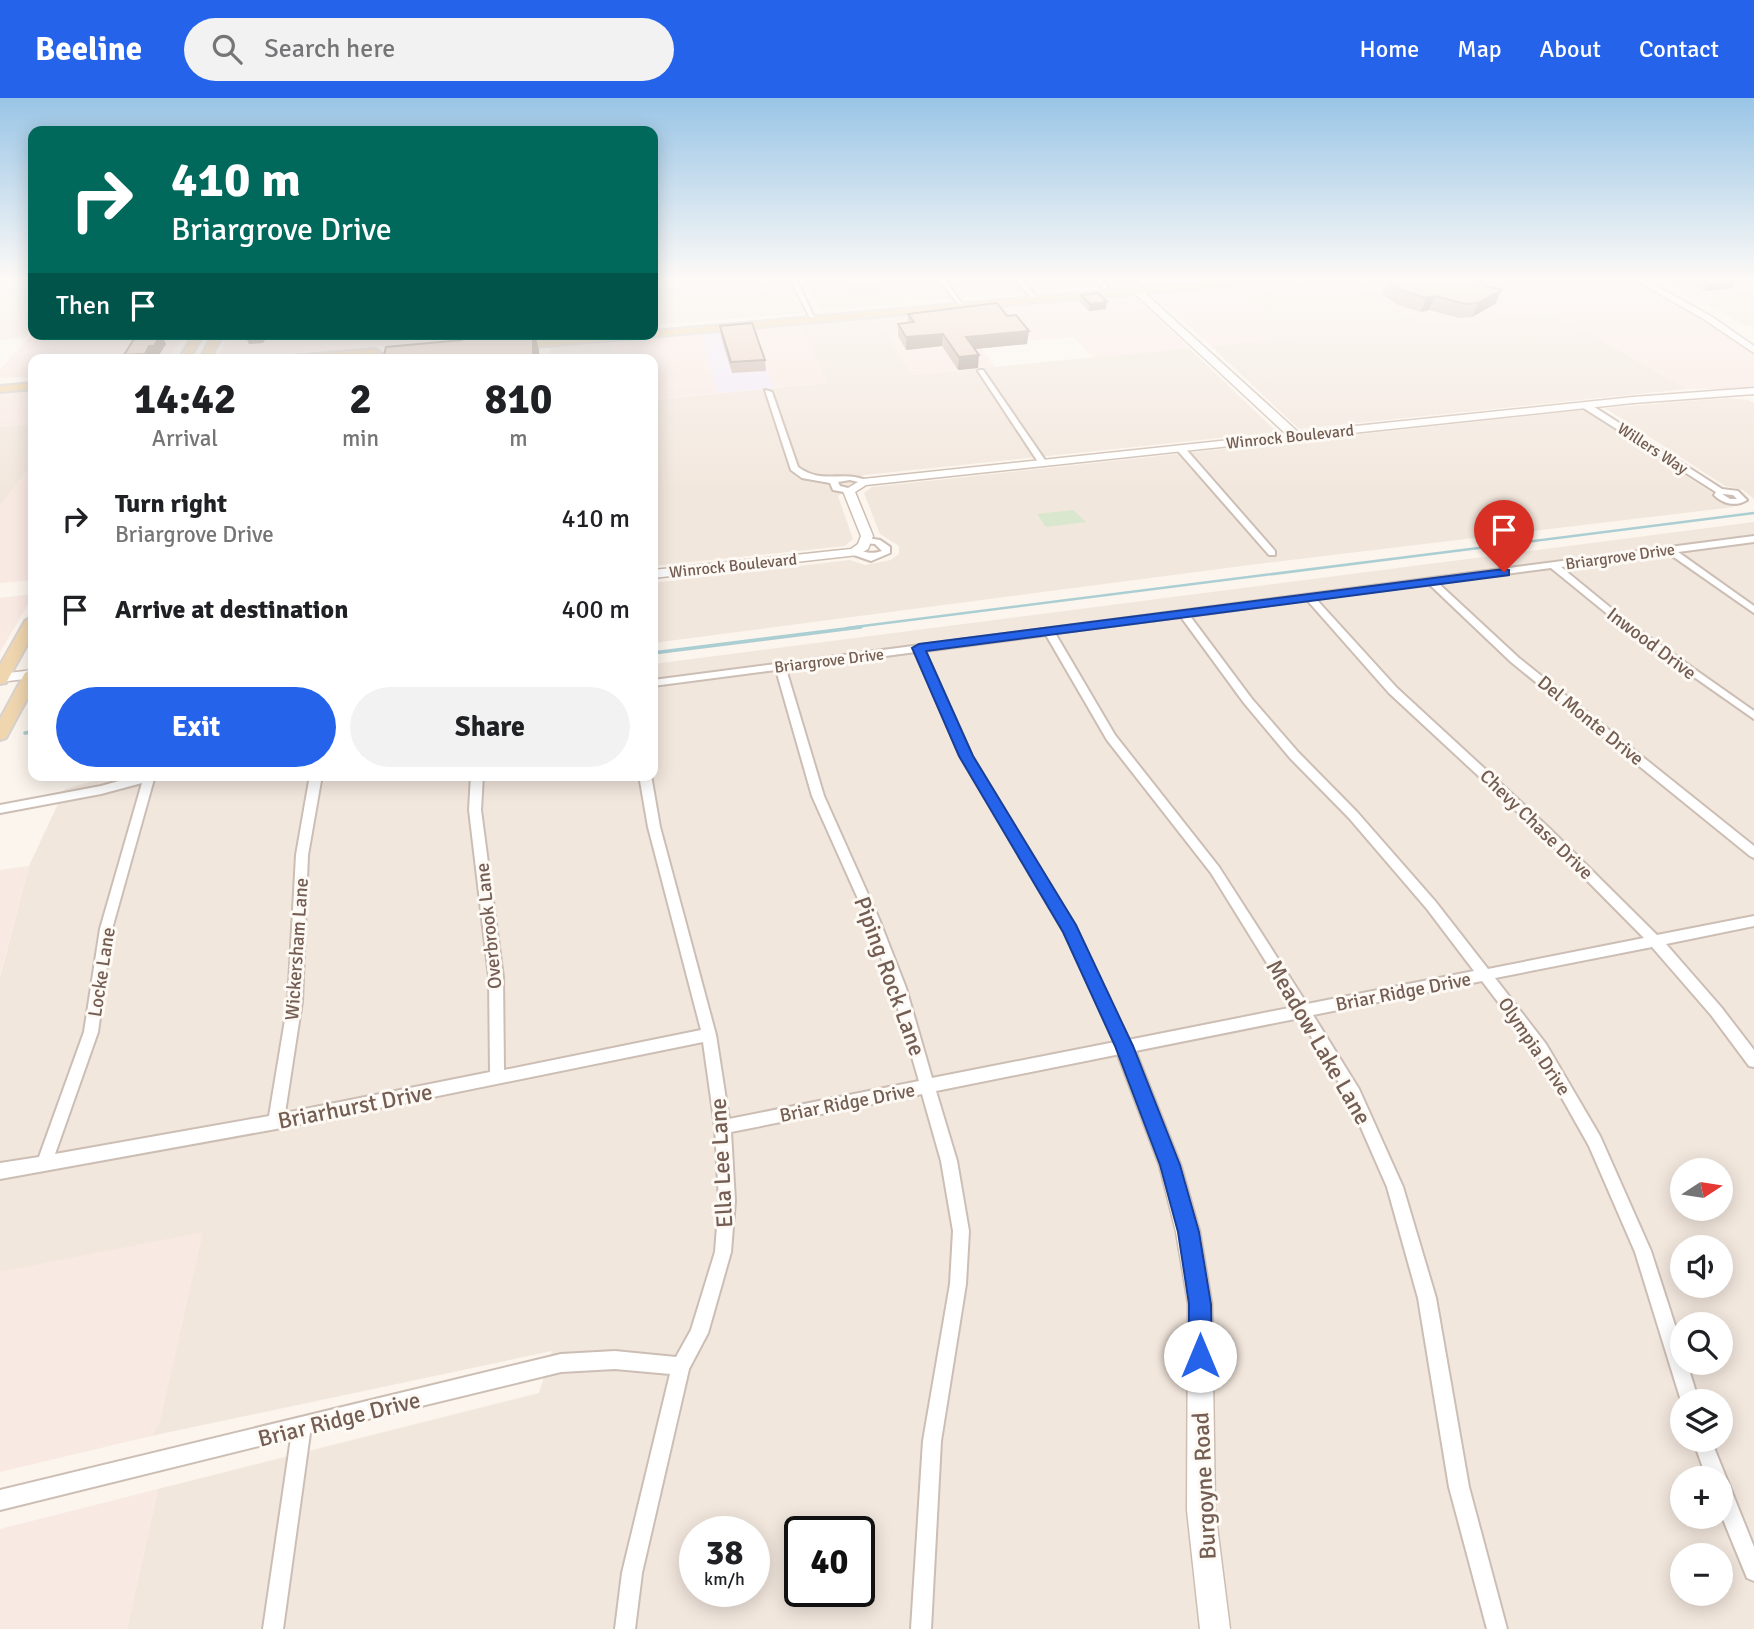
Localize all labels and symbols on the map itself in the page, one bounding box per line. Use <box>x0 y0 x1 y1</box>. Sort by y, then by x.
street label: Willers Way <box>1614 419 1692 479</box>
street label: Winrock Boulevard <box>1225 420 1355 454</box>
pin <box>1474 500 1534 572</box>
street label: Briargrove Drive <box>1564 539 1676 575</box>
street label: Winrock Boulevard <box>668 549 798 583</box>
street label: Inwood Drive <box>1602 602 1701 685</box>
street label: Briargrove Drive <box>773 644 885 678</box>
street label: Del Monte Drive <box>1532 671 1648 771</box>
street label: Chevy Chase Drive <box>1474 764 1598 885</box>
street label: Overbrook Lane <box>470 862 508 990</box>
street label: Wickersham Lane <box>280 877 314 1021</box>
street label: Piping Rock Lane <box>847 892 932 1060</box>
street label: Locke Lane <box>83 926 121 1019</box>
street label: Meadow Lake Lane <box>1260 955 1378 1130</box>
street label: Briar Ridge Drive <box>1333 967 1473 1017</box>
street label: Olympia Drive <box>1493 993 1576 1100</box>
street label: Briarhurst Drive <box>275 1077 435 1136</box>
street label: Briar Ridge Drive <box>777 1078 917 1128</box>
street label: Ella Lee Lane <box>704 1097 739 1229</box>
north arrow <box>1670 1158 1732 1222</box>
position arrow <box>1163 1319 1237 1393</box>
street label: Briar Ridge Drive <box>255 1385 423 1454</box>
street label: Burgoyne Road <box>1186 1412 1223 1560</box>
speed limit sign: 40 <box>784 1516 875 1607</box>

